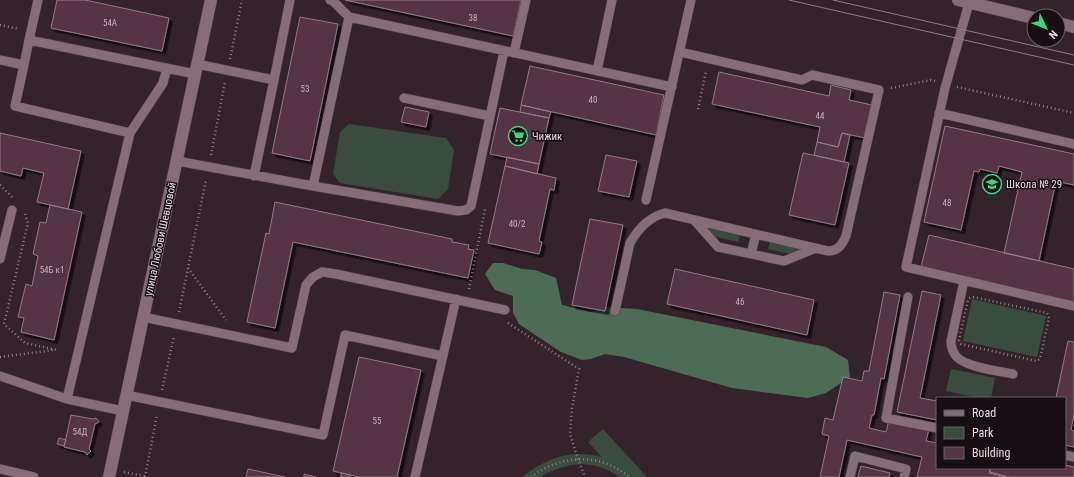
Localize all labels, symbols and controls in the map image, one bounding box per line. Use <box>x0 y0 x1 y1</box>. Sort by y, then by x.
north arrow <box>1026 8 1066 48</box>
house number: 38 <box>469 13 477 23</box>
house number: 54А <box>103 18 117 28</box>
text: N <box>1046 28 1060 42</box>
house number: 53 <box>301 84 309 94</box>
house number: 40 <box>589 95 597 105</box>
house number: 44 <box>816 111 825 121</box>
supermarket icon: Чижик <box>507 125 529 147</box>
place label: Чижик <box>532 130 563 143</box>
school or university icon: Школа № 29 <box>981 173 1003 195</box>
place label: Школа № 29 <box>1006 178 1062 191</box>
street label: улица Любови Шевцовой <box>142 181 179 297</box>
house number: 48 <box>943 198 951 208</box>
house number: 40/2 <box>509 219 526 229</box>
house number: 54Б к1 <box>40 265 64 275</box>
house number: 46 <box>736 297 744 307</box>
legend <box>936 397 1066 469</box>
text: Road <box>972 406 996 420</box>
house number: 55 <box>373 416 382 426</box>
text: Park <box>972 426 994 440</box>
house number: 54Д <box>73 427 87 437</box>
text: Building <box>972 446 1010 460</box>

